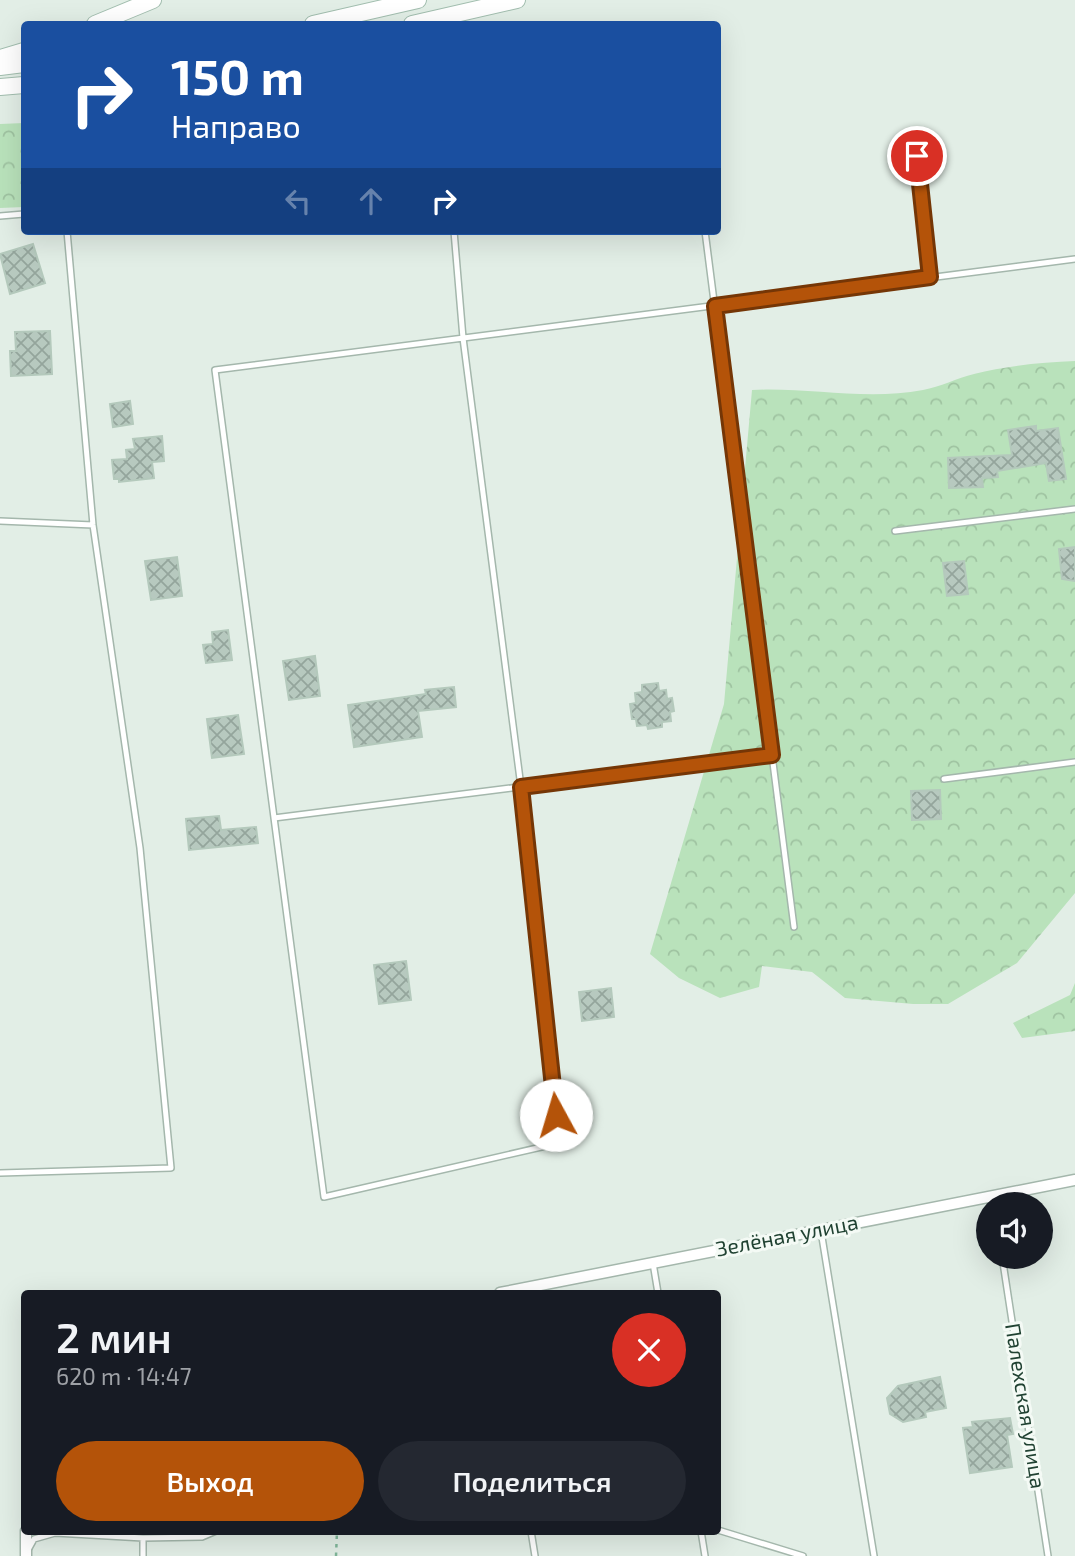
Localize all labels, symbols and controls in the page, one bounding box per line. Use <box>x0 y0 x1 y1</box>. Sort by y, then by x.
text: 150 m <box>171 46 304 105</box>
icon: right <box>56 49 147 140</box>
text: Направо <box>171 106 301 144</box>
pin <box>887 126 947 186</box>
icon: arrive <box>898 137 936 175</box>
icon: left <box>279 182 317 220</box>
icon: ahead <box>352 182 390 220</box>
icon: right <box>425 182 463 220</box>
position arrow <box>519 1078 593 1152</box>
map controls <box>976 1192 1053 1269</box>
button: sound <box>976 1192 1053 1269</box>
street label: Зелёная улица <box>713 1208 860 1262</box>
text: 2 мин <box>56 1311 172 1361</box>
button: close <box>612 1313 686 1387</box>
street label: Палехская улица <box>1000 1321 1052 1491</box>
text: 620 m · 14:47 <box>56 1362 192 1390</box>
button: Выход <box>56 1441 364 1521</box>
button: Поделиться <box>378 1441 686 1521</box>

